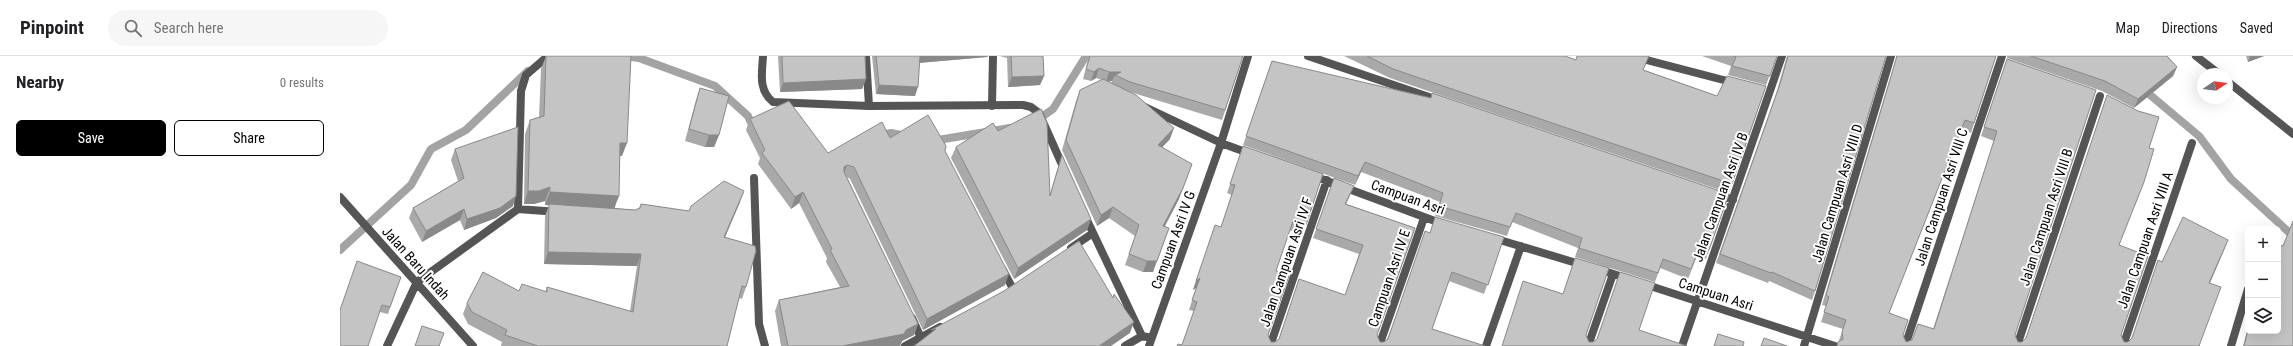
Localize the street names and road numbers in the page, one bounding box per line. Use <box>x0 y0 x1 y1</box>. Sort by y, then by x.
street label: Jalan Campuan Asri VIII D <box>1808 122 1866 264</box>
street label: Jalan Campuan Asri VIII C <box>1911 126 1971 268</box>
street label: Jalan Campuan Asri IV B <box>1689 130 1751 264</box>
street label: Jalan Campuan Asri VIII B <box>2016 146 2076 288</box>
street label: Jalan Campuan Asri VIII A <box>2114 169 2176 311</box>
street label: Campuan Asri <box>1369 176 1447 218</box>
street label: Campuan Asri IV G <box>1148 189 1198 291</box>
street label: Jalan Campuan Asri IV F <box>1256 195 1316 329</box>
street label: Jalan Baru Indah <box>379 223 453 303</box>
street label: Campuan Asri IV E <box>1365 227 1413 329</box>
street label: Campuan Asri <box>1677 274 1755 314</box>

